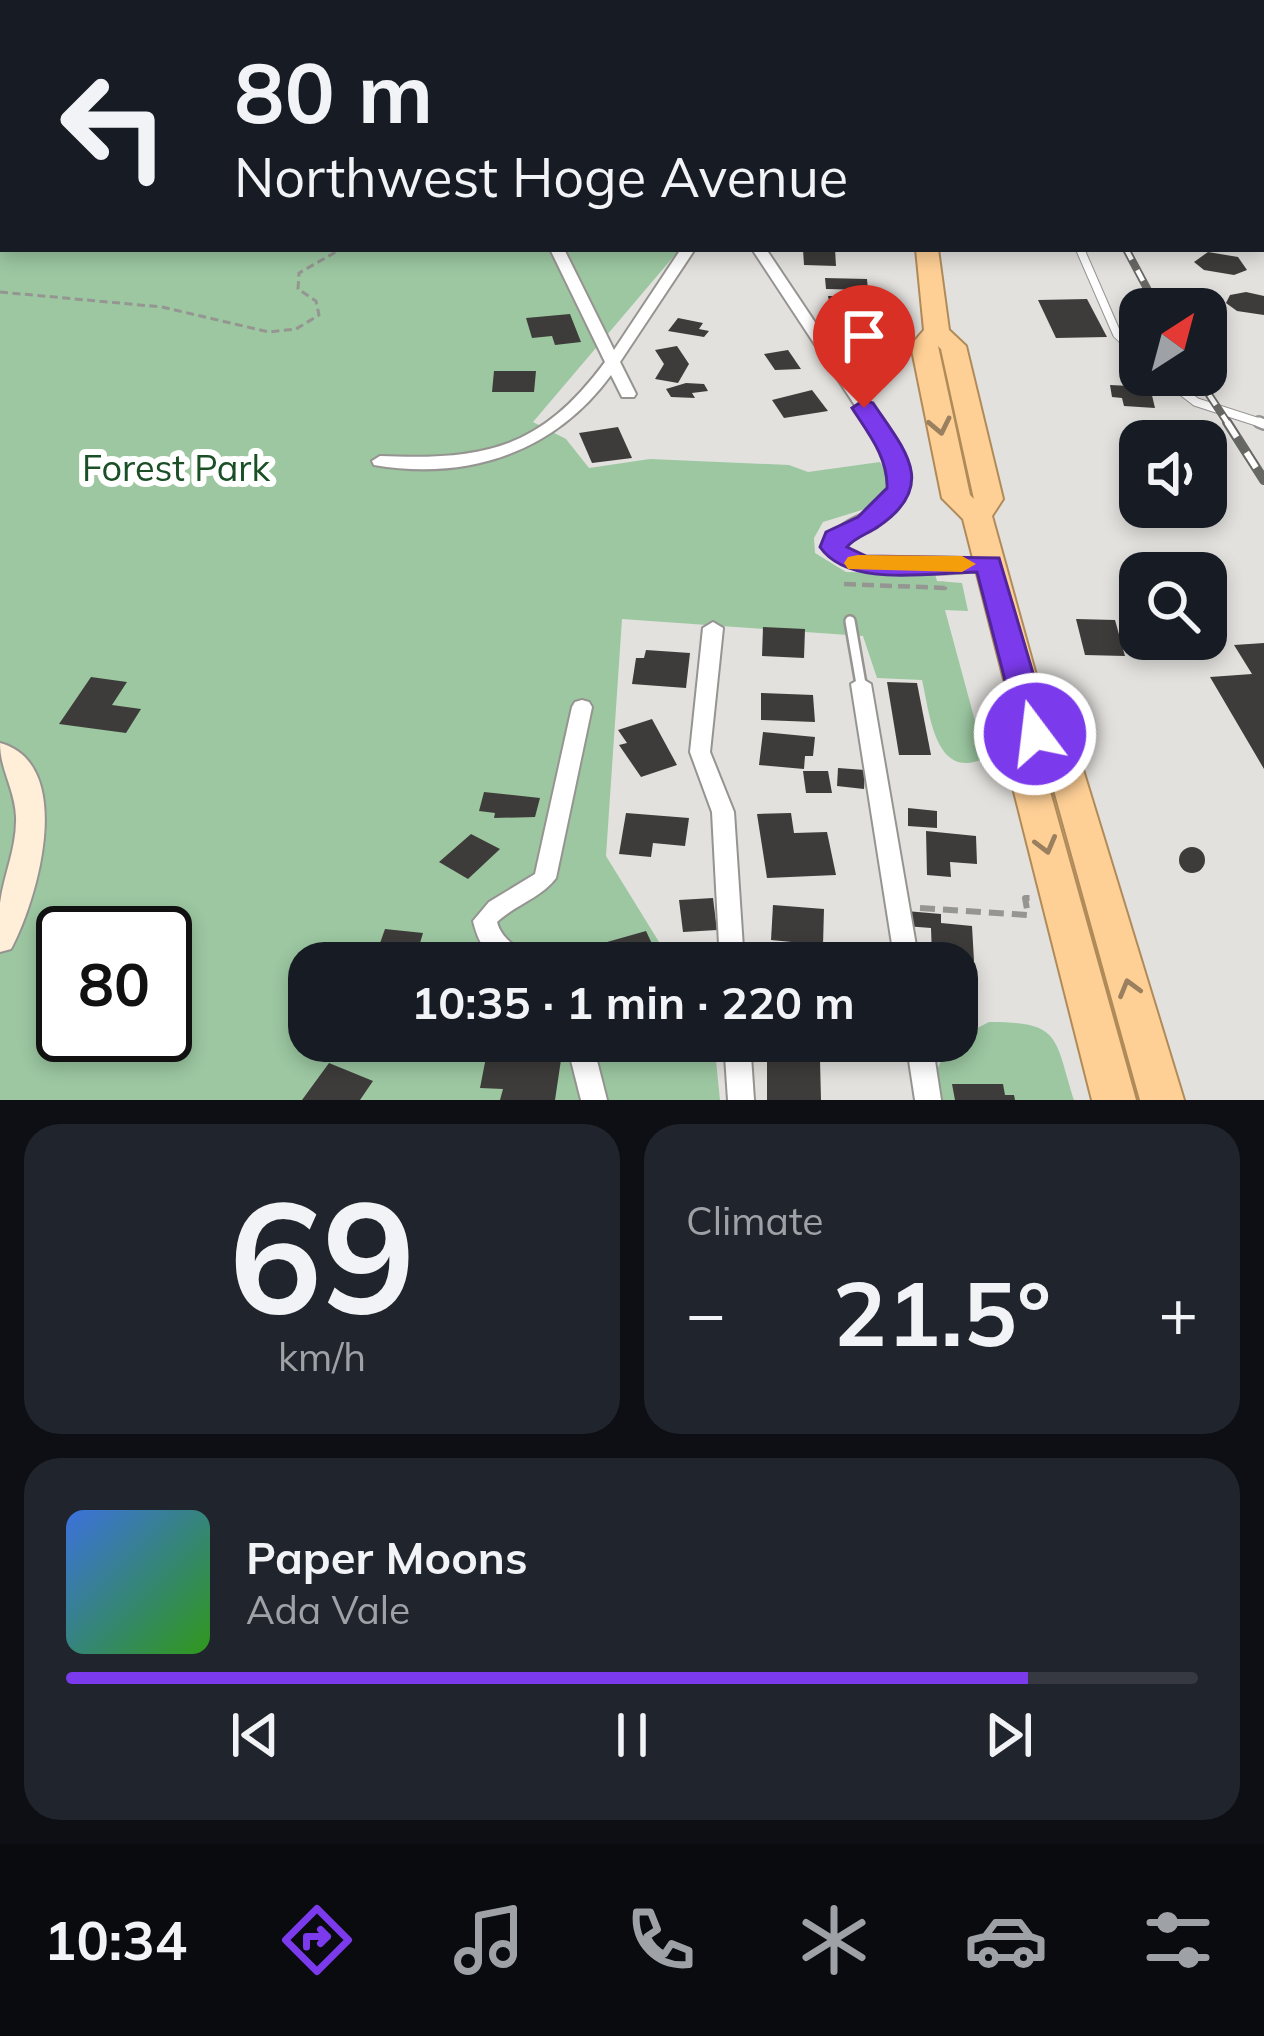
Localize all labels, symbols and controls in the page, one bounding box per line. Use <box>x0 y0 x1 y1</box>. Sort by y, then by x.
text: 80 m <box>234 39 433 144</box>
icon: left <box>36 48 192 204</box>
text: Northwest Hoge Avenue <box>234 143 848 211</box>
pin <box>813 285 915 408</box>
north arrow <box>1119 288 1227 396</box>
map controls <box>1119 288 1227 660</box>
icon: arrive <box>831 303 897 369</box>
one-way arrow <box>927 416 952 436</box>
button: sound <box>1119 420 1227 528</box>
park label: Forest Park <box>82 445 270 490</box>
button: search <box>1119 552 1227 660</box>
position arrow <box>972 671 1098 797</box>
one-way arrow <box>1032 834 1057 855</box>
speed limit sign: 80 <box>36 906 192 1062</box>
text: 10:35 · 1 min · 220 m <box>411 974 855 1030</box>
one-way arrow <box>1118 978 1143 999</box>
text: 69 <box>228 1156 416 1352</box>
text: Climate <box>686 1196 824 1245</box>
text: 21.5° <box>833 1256 1051 1369</box>
text: − <box>686 1271 726 1354</box>
text: + <box>1158 1271 1198 1354</box>
text: km/h <box>278 1332 366 1381</box>
text: Paper Moons <box>246 1529 528 1585</box>
text: Ada Vale <box>246 1585 410 1634</box>
icon: previous <box>222 1702 288 1768</box>
icon: pause <box>599 1702 665 1768</box>
icon: next <box>976 1702 1042 1768</box>
icon: directions <box>275 1898 359 1982</box>
icon: music <box>447 1898 531 1982</box>
icon: phone <box>619 1898 703 1982</box>
icon: climate <box>792 1898 876 1982</box>
icon: car <box>964 1898 1048 1982</box>
icon: filters <box>1136 1898 1220 1982</box>
text: 10:34 <box>44 1906 187 1974</box>

